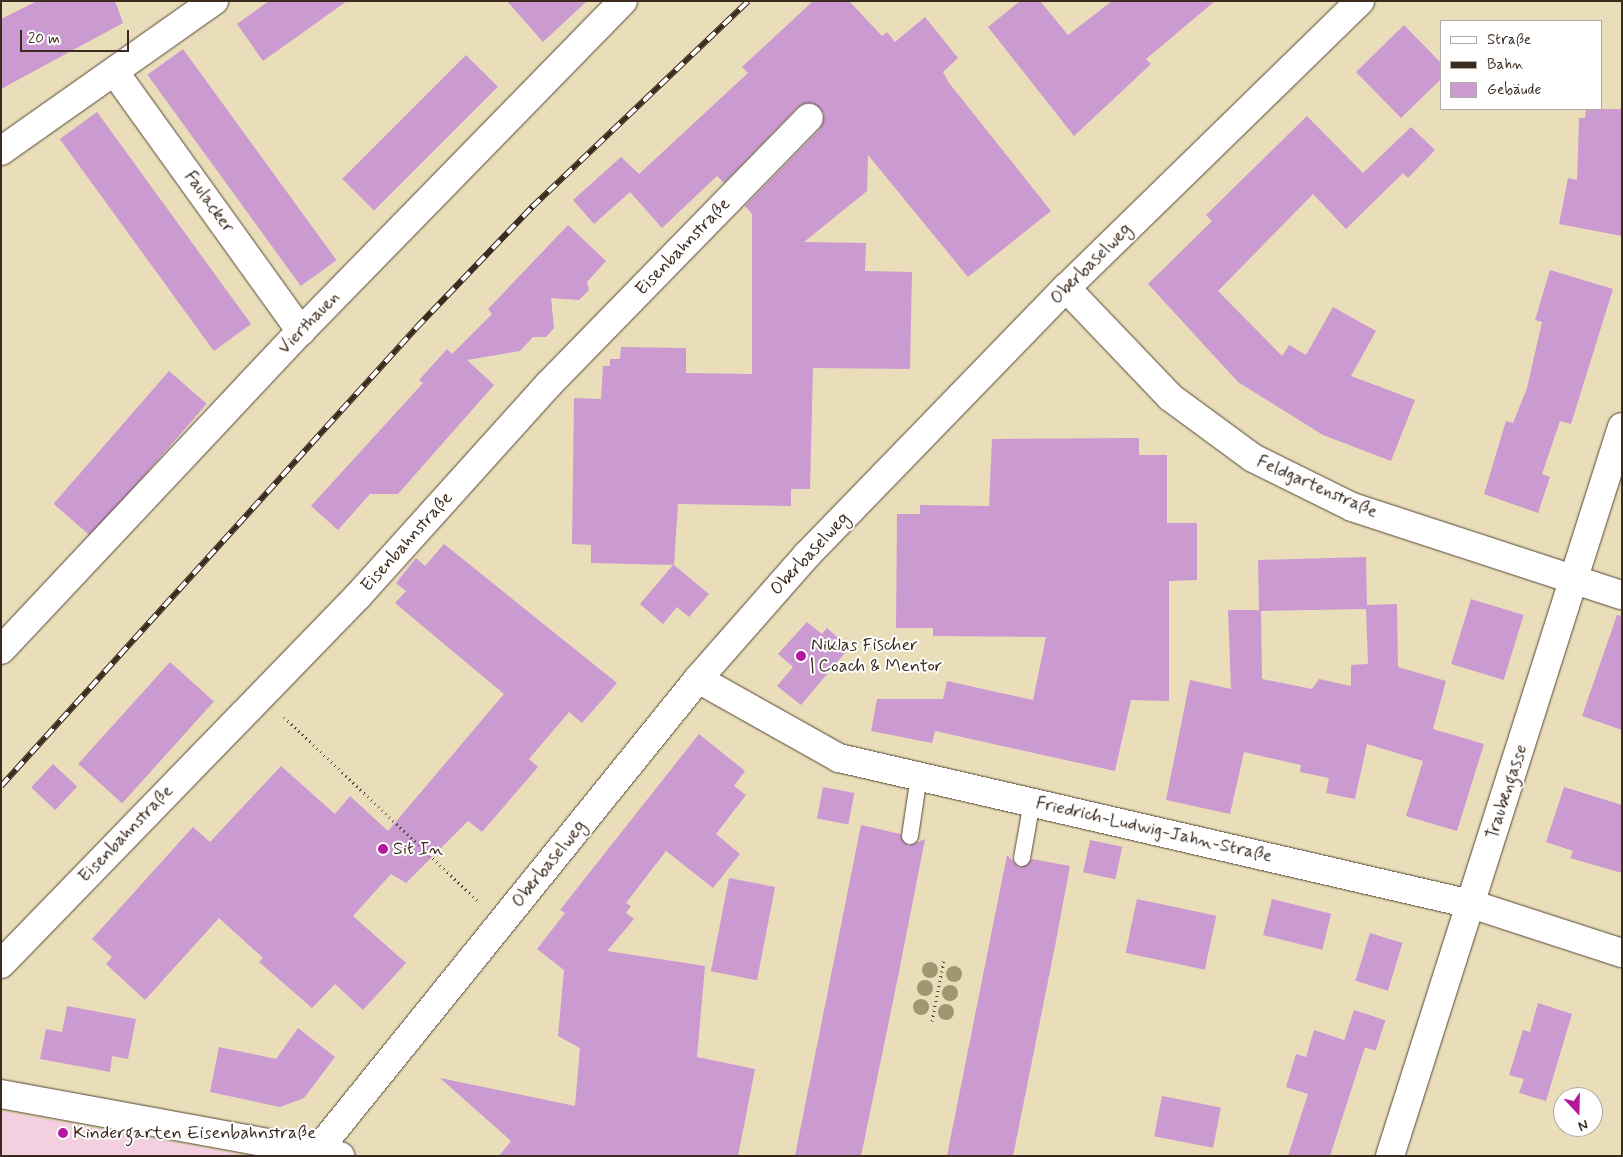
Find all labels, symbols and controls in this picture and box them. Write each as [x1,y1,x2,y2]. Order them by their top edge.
scale bar [22,20,131,52]
legend [1440,20,1603,110]
text: 20 m [28,29,60,49]
text: Straße [1487,30,1531,50]
text: Bahn [1487,55,1524,75]
text: Gebäude [1487,80,1541,100]
street label: Faulacker [179,167,239,237]
street label: Eisenbahnstraße [631,194,735,300]
street label: Oberbaselweg [1046,219,1136,309]
street label: Vierthauen [274,287,344,359]
street label: Feldgartenstraße [1253,451,1381,523]
street label: Eisenbahnstraße [356,487,458,597]
street label: Oberbaselweg [766,508,854,600]
place label: Niklas Fischer | Coach & Mentor [811,635,942,678]
marker: Niklas Fischer | Coach & Mentor [795,650,807,662]
street label: Traubengasse [1482,742,1532,842]
street label: Eisenbahnstraße [74,781,178,887]
street label: Friedrich-Ludwig-Jahn-Straße [1034,792,1274,868]
street label: Oberbaselweg [507,816,591,912]
place label: Sit In [393,838,437,860]
marker: Sit In [377,843,389,855]
north arrow [1553,1087,1603,1137]
text: N [1575,1115,1591,1135]
place label: Kindergarten Eisenbahnstraße [73,1122,314,1144]
marker: Kindergarten Eisenbahnstraße [57,1127,69,1139]

